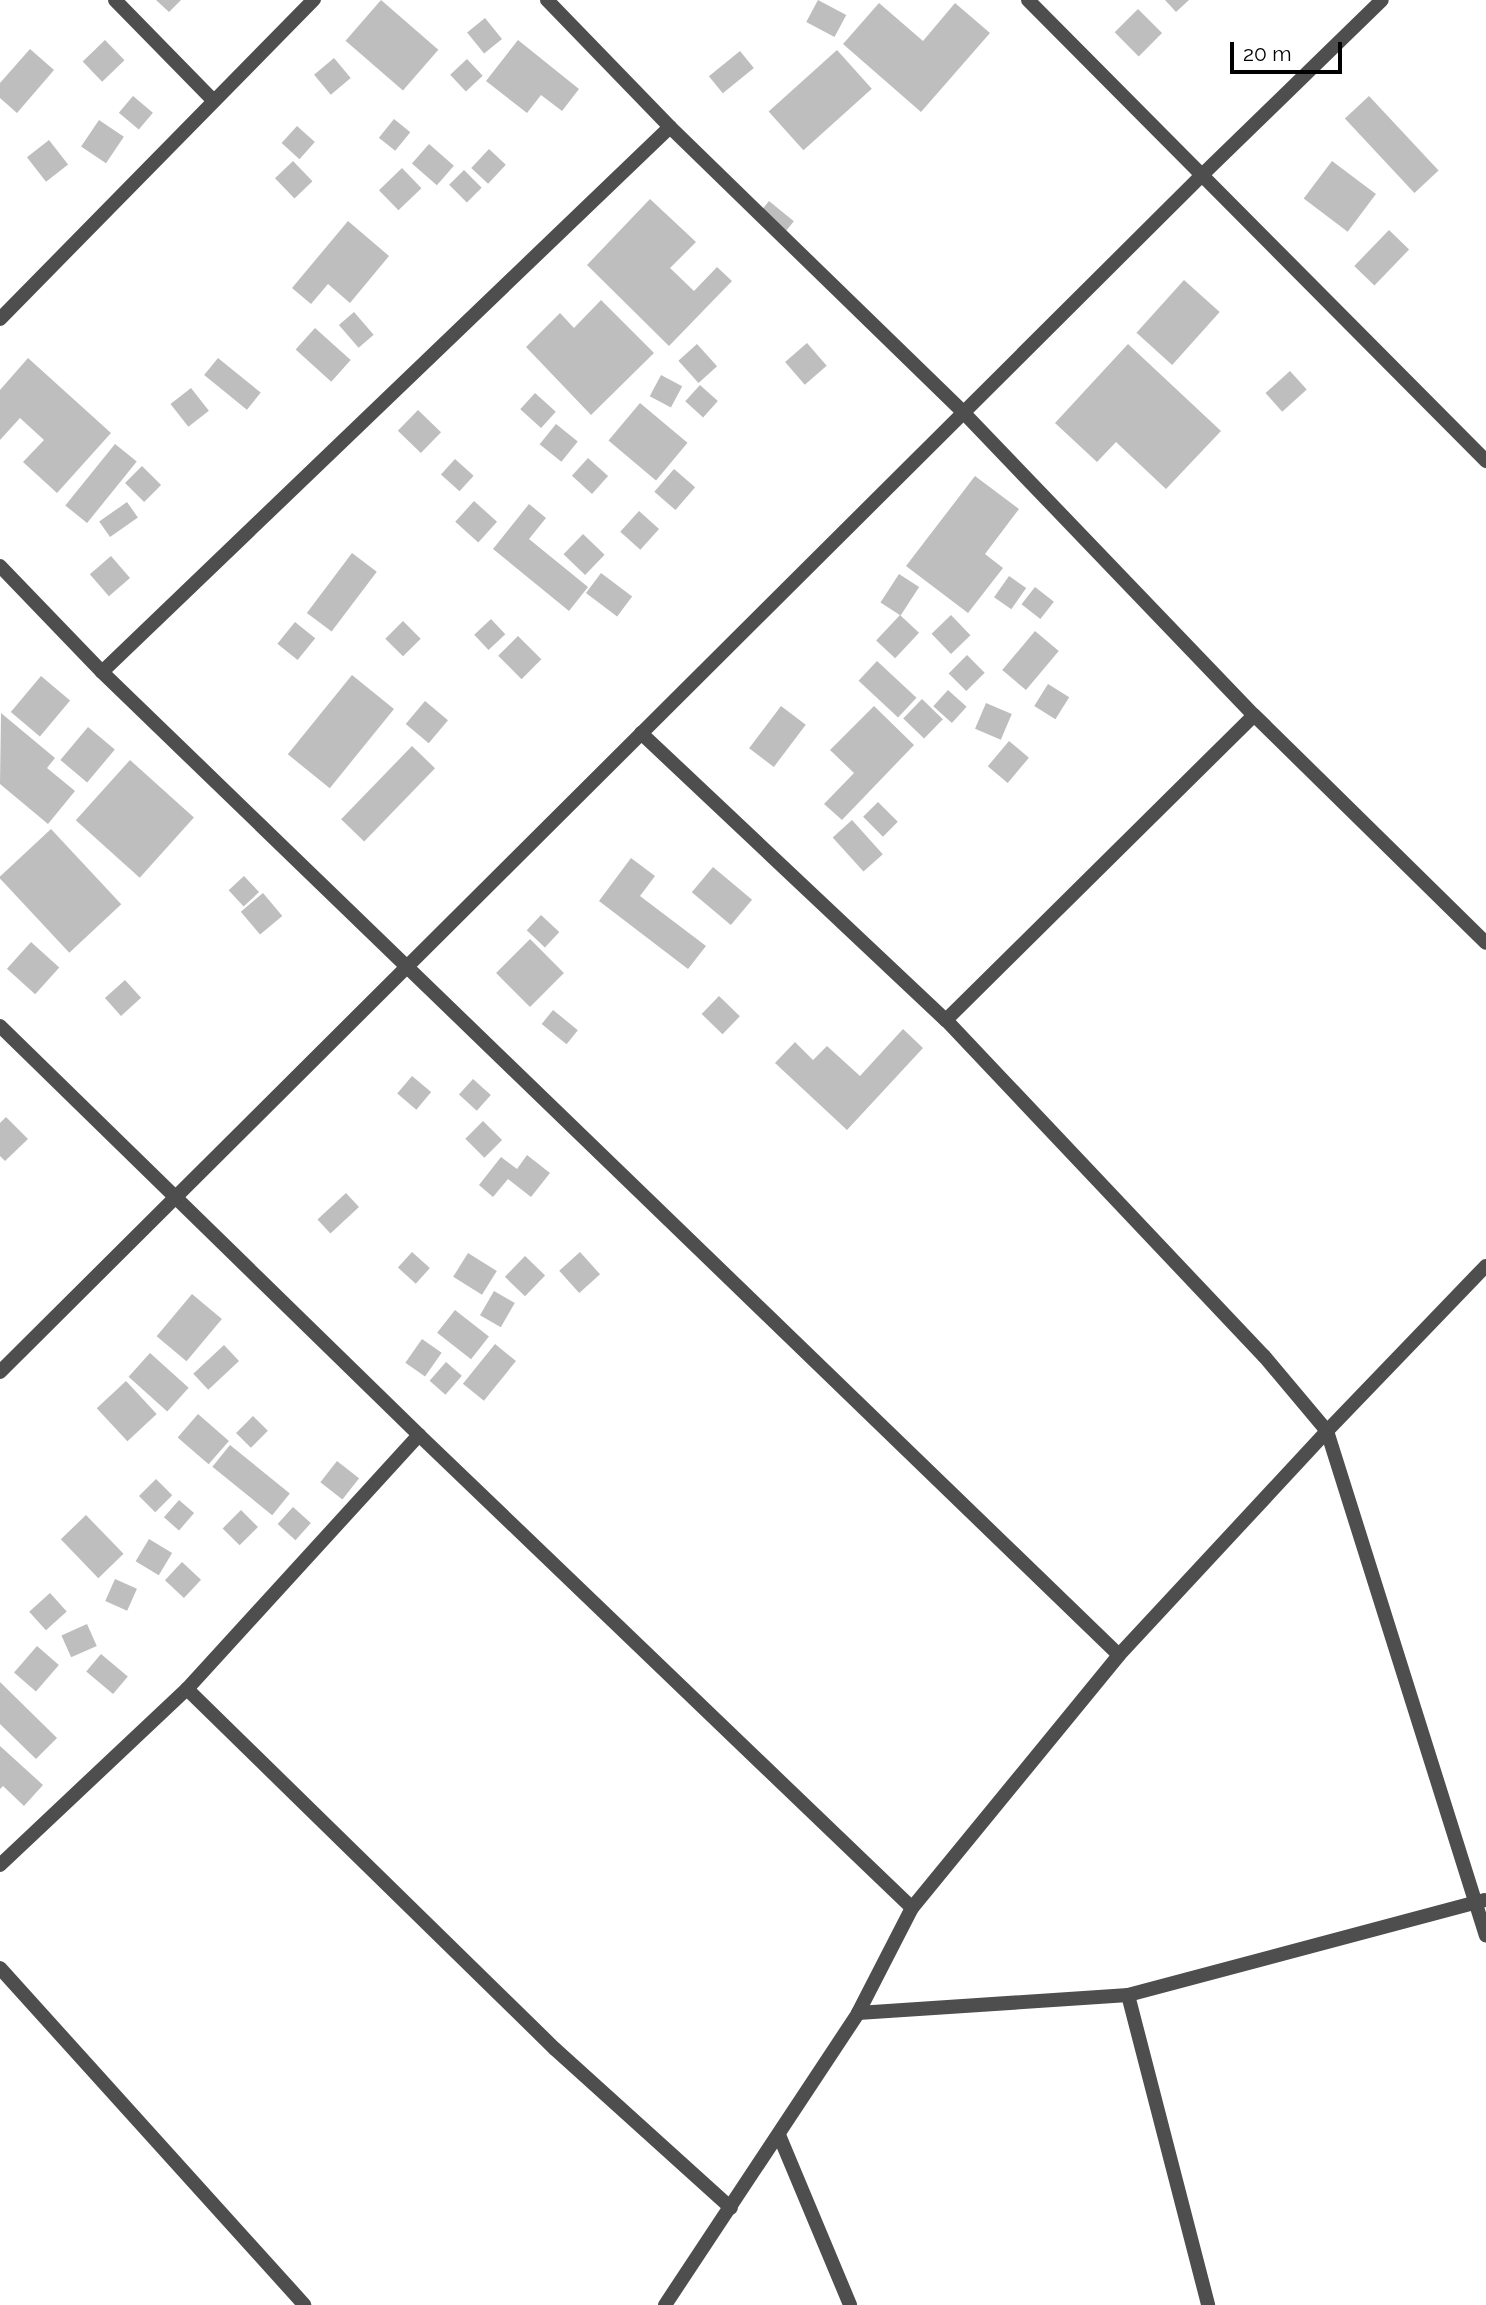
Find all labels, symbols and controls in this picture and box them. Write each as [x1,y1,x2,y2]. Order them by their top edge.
scale bar [1234,28,1346,72]
text: 20 m [1243,41,1291,66]

